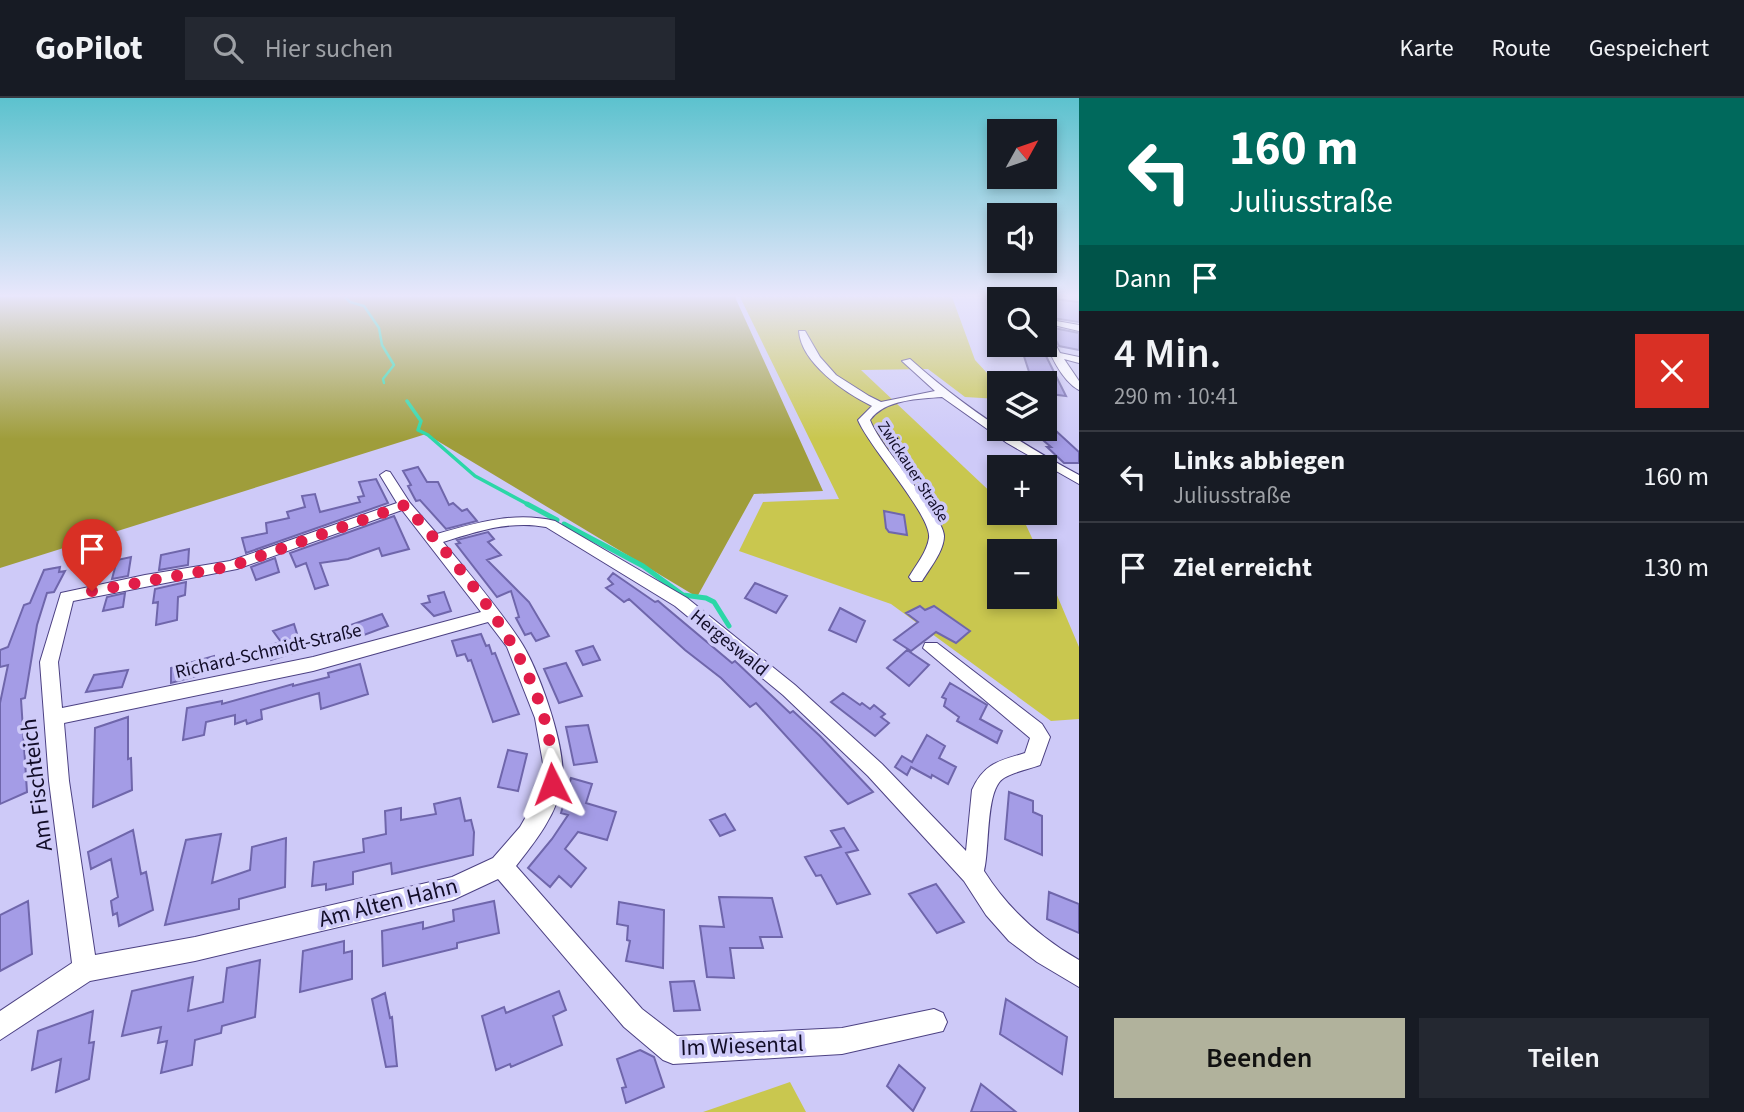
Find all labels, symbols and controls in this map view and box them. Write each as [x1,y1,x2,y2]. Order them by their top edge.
search box [185,17,675,80]
text: GoPilot [35,25,143,72]
icon: search [209,29,247,67]
text: Hier suchen [265,30,393,67]
text: Karte [1400,31,1454,66]
text: Route [1492,31,1551,66]
text: Gespeichert [1589,31,1709,66]
text: 160 m [1229,114,1358,184]
north arrow [987,119,1057,189]
map controls [987,119,1057,609]
icon: left [1114,126,1205,217]
text: Juliusstraße [1229,179,1393,225]
button: sound [987,203,1057,273]
icon: arrive [1186,259,1224,297]
text: Dann [1114,260,1172,297]
button: search [987,287,1057,357]
text: 4 Min. [1114,324,1221,384]
button: close [1635,334,1709,408]
button: layers [987,371,1057,441]
text: 290 m · 10:41 [1114,380,1238,413]
street label: Zwickauer Straße [872,417,954,526]
text: Links abbiegen [1173,442,1345,479]
button: + [987,455,1057,525]
icon: left [1114,458,1152,496]
text: 160 m [1643,458,1709,495]
text: Juliusstraße [1173,479,1291,512]
pin [62,519,122,591]
icon: arrive [73,530,111,568]
button: − [987,539,1057,609]
icon: arrive [1114,549,1152,587]
text: Ziel erreicht [1173,549,1312,586]
text: 130 m [1643,549,1709,586]
street label: Hergeswald [684,603,774,683]
street label: Richard-Schmidt-Straße [173,617,364,686]
street label: Am Fischteich [12,717,61,853]
position arrow [515,747,589,821]
street label: Am Alten Hahn [315,869,461,936]
button: Beenden [1114,1018,1405,1098]
button: Teilen [1419,1018,1709,1098]
street label: Im Wiesental [680,1027,804,1064]

